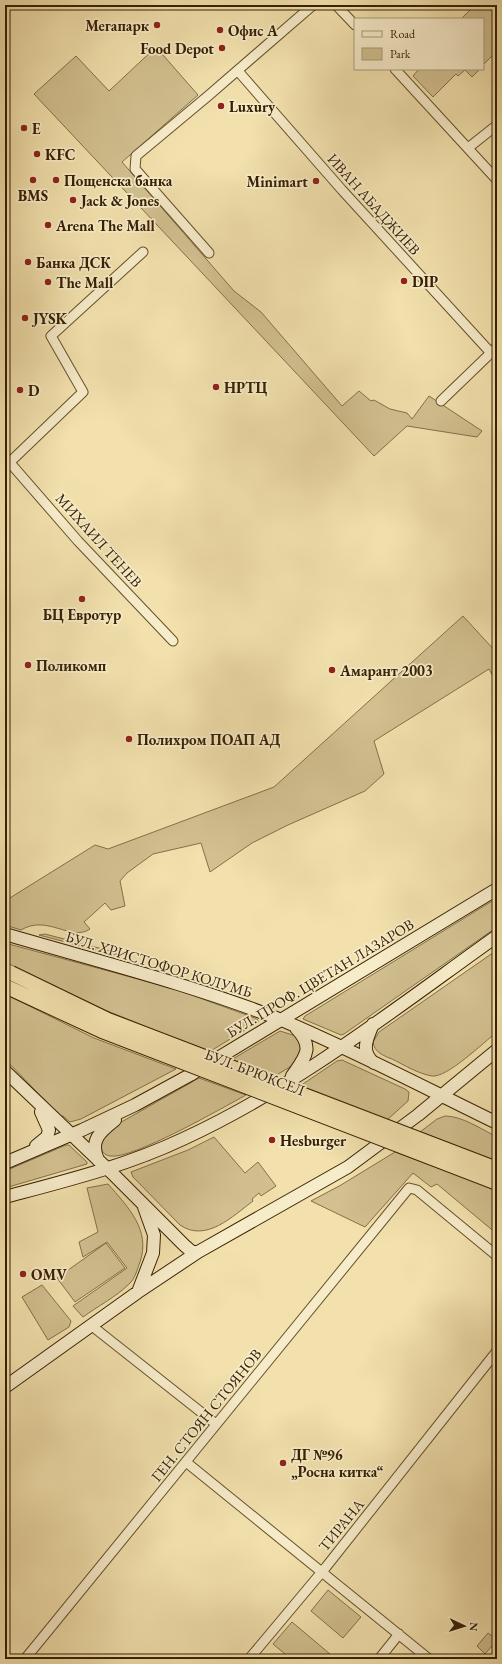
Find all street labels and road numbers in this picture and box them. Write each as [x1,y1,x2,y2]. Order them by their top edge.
street label: ИВАН АБАДЖИЕВ [323,149,425,259]
street label: МИХАИЛ ТЕНЕВ [52,489,146,591]
street label: БУЛ. ПРОФ. ЦВЕТАН ЛАЗАРОВ [223,914,417,1042]
street label: БУЛ. ХРИСТОФОР КОЛУМБ [63,927,255,1002]
street label: БУЛ. БРЮКСЕЛ [202,1044,308,1100]
street label: ГЕН. СТОЯН СТОЯНОВ [147,1345,266,1485]
street label: ТИРАНА [314,1494,368,1555]

